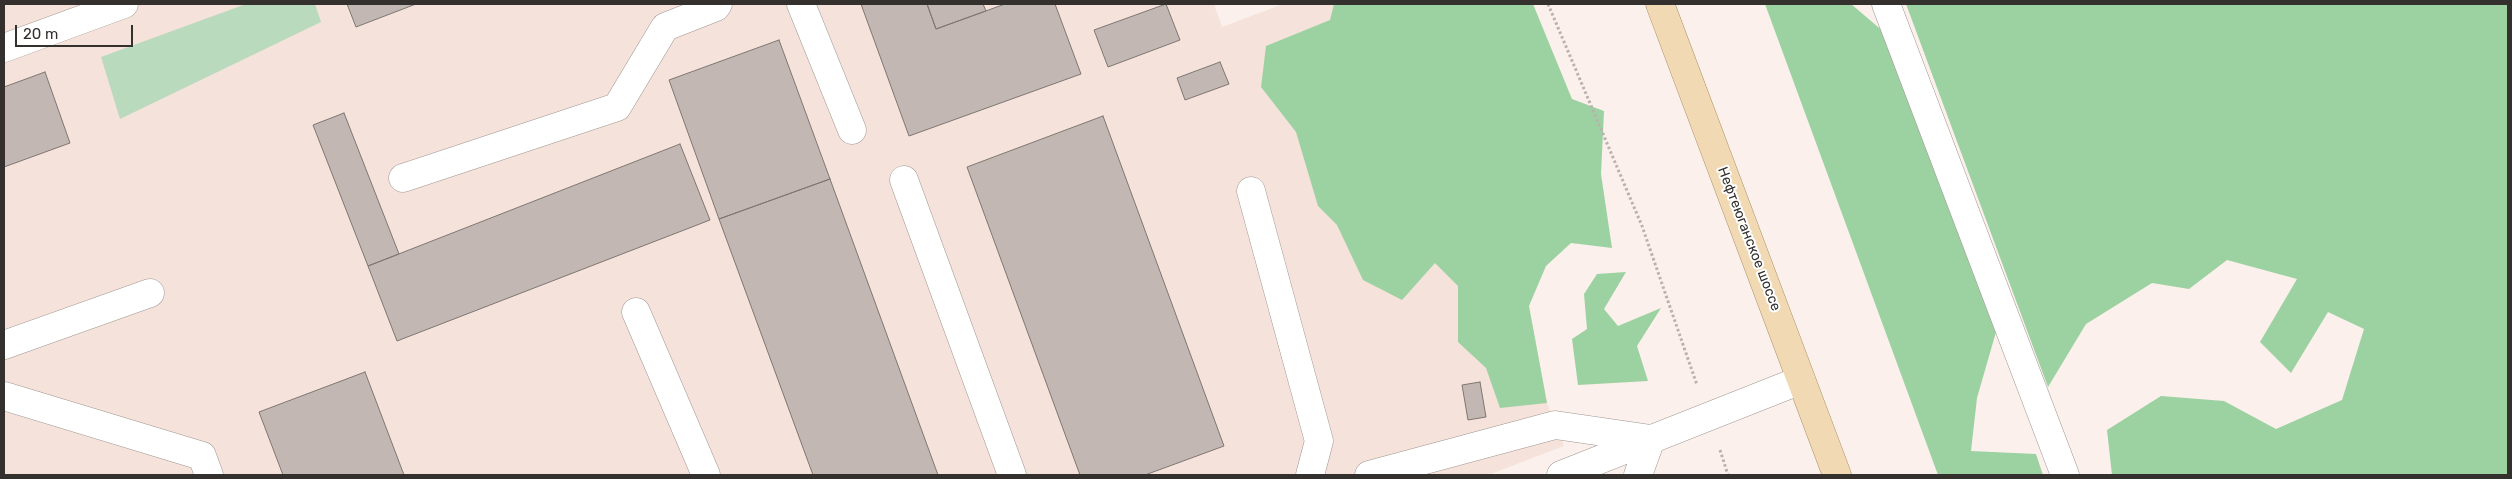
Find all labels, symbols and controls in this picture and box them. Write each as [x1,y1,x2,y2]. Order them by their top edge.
scale bar [18,15,135,47]
text: 20 m [23,25,58,43]
street label: Нефтеюганское шоссе [1714,165,1784,313]

